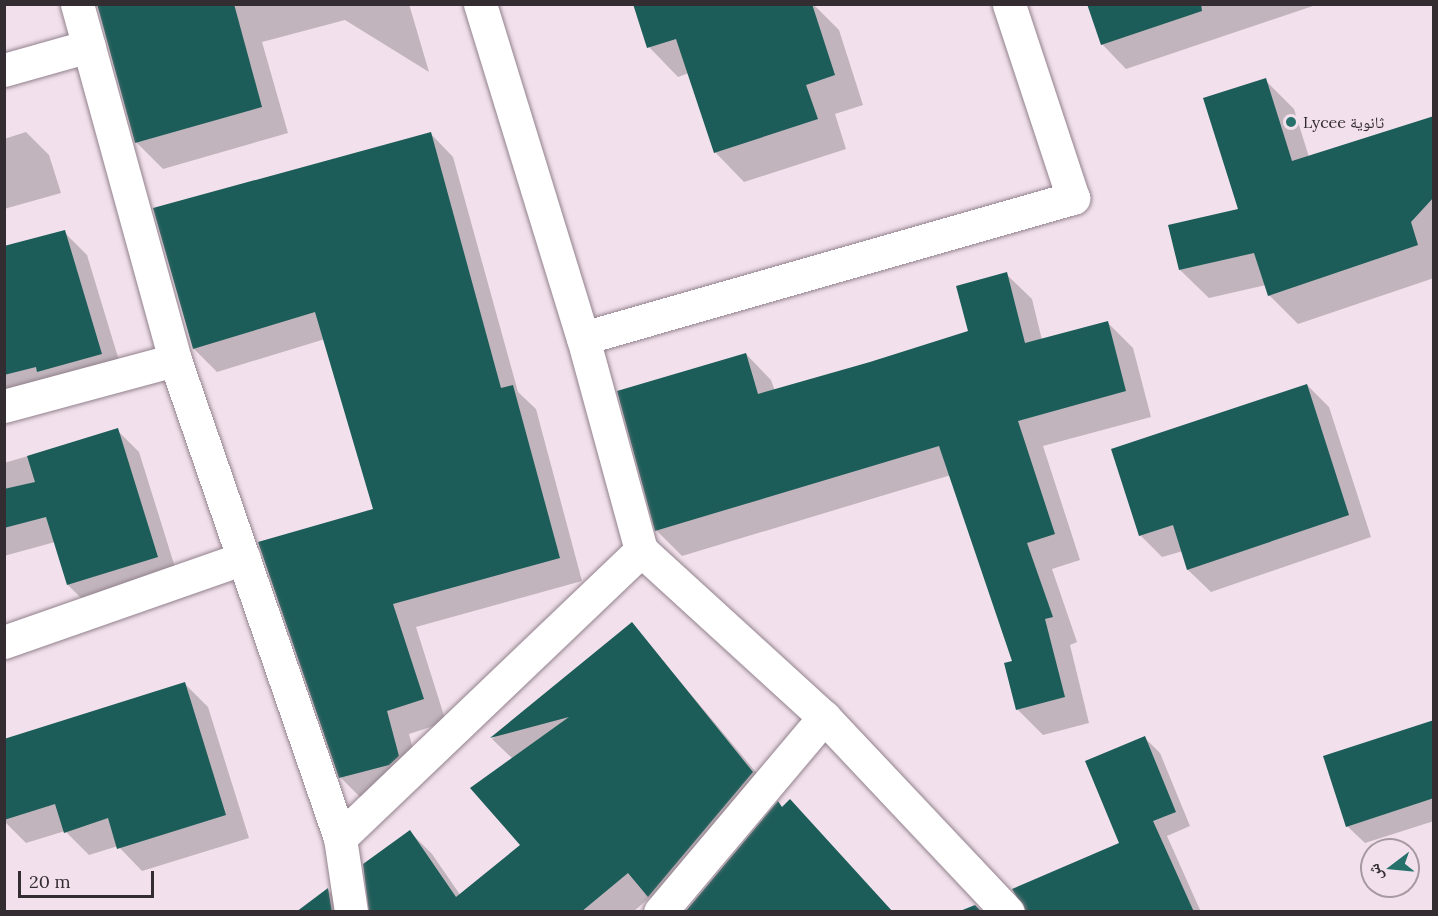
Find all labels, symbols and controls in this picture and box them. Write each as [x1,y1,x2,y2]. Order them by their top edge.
place label: Lycee ثانوية [1303,112,1384,132]
marker: Lycee ثانوية [1284,115,1298,129]
north arrow [1360,838,1420,898]
scale bar [21,859,158,897]
text: ش [1363,861,1387,883]
text: 20 m [29,870,71,893]

